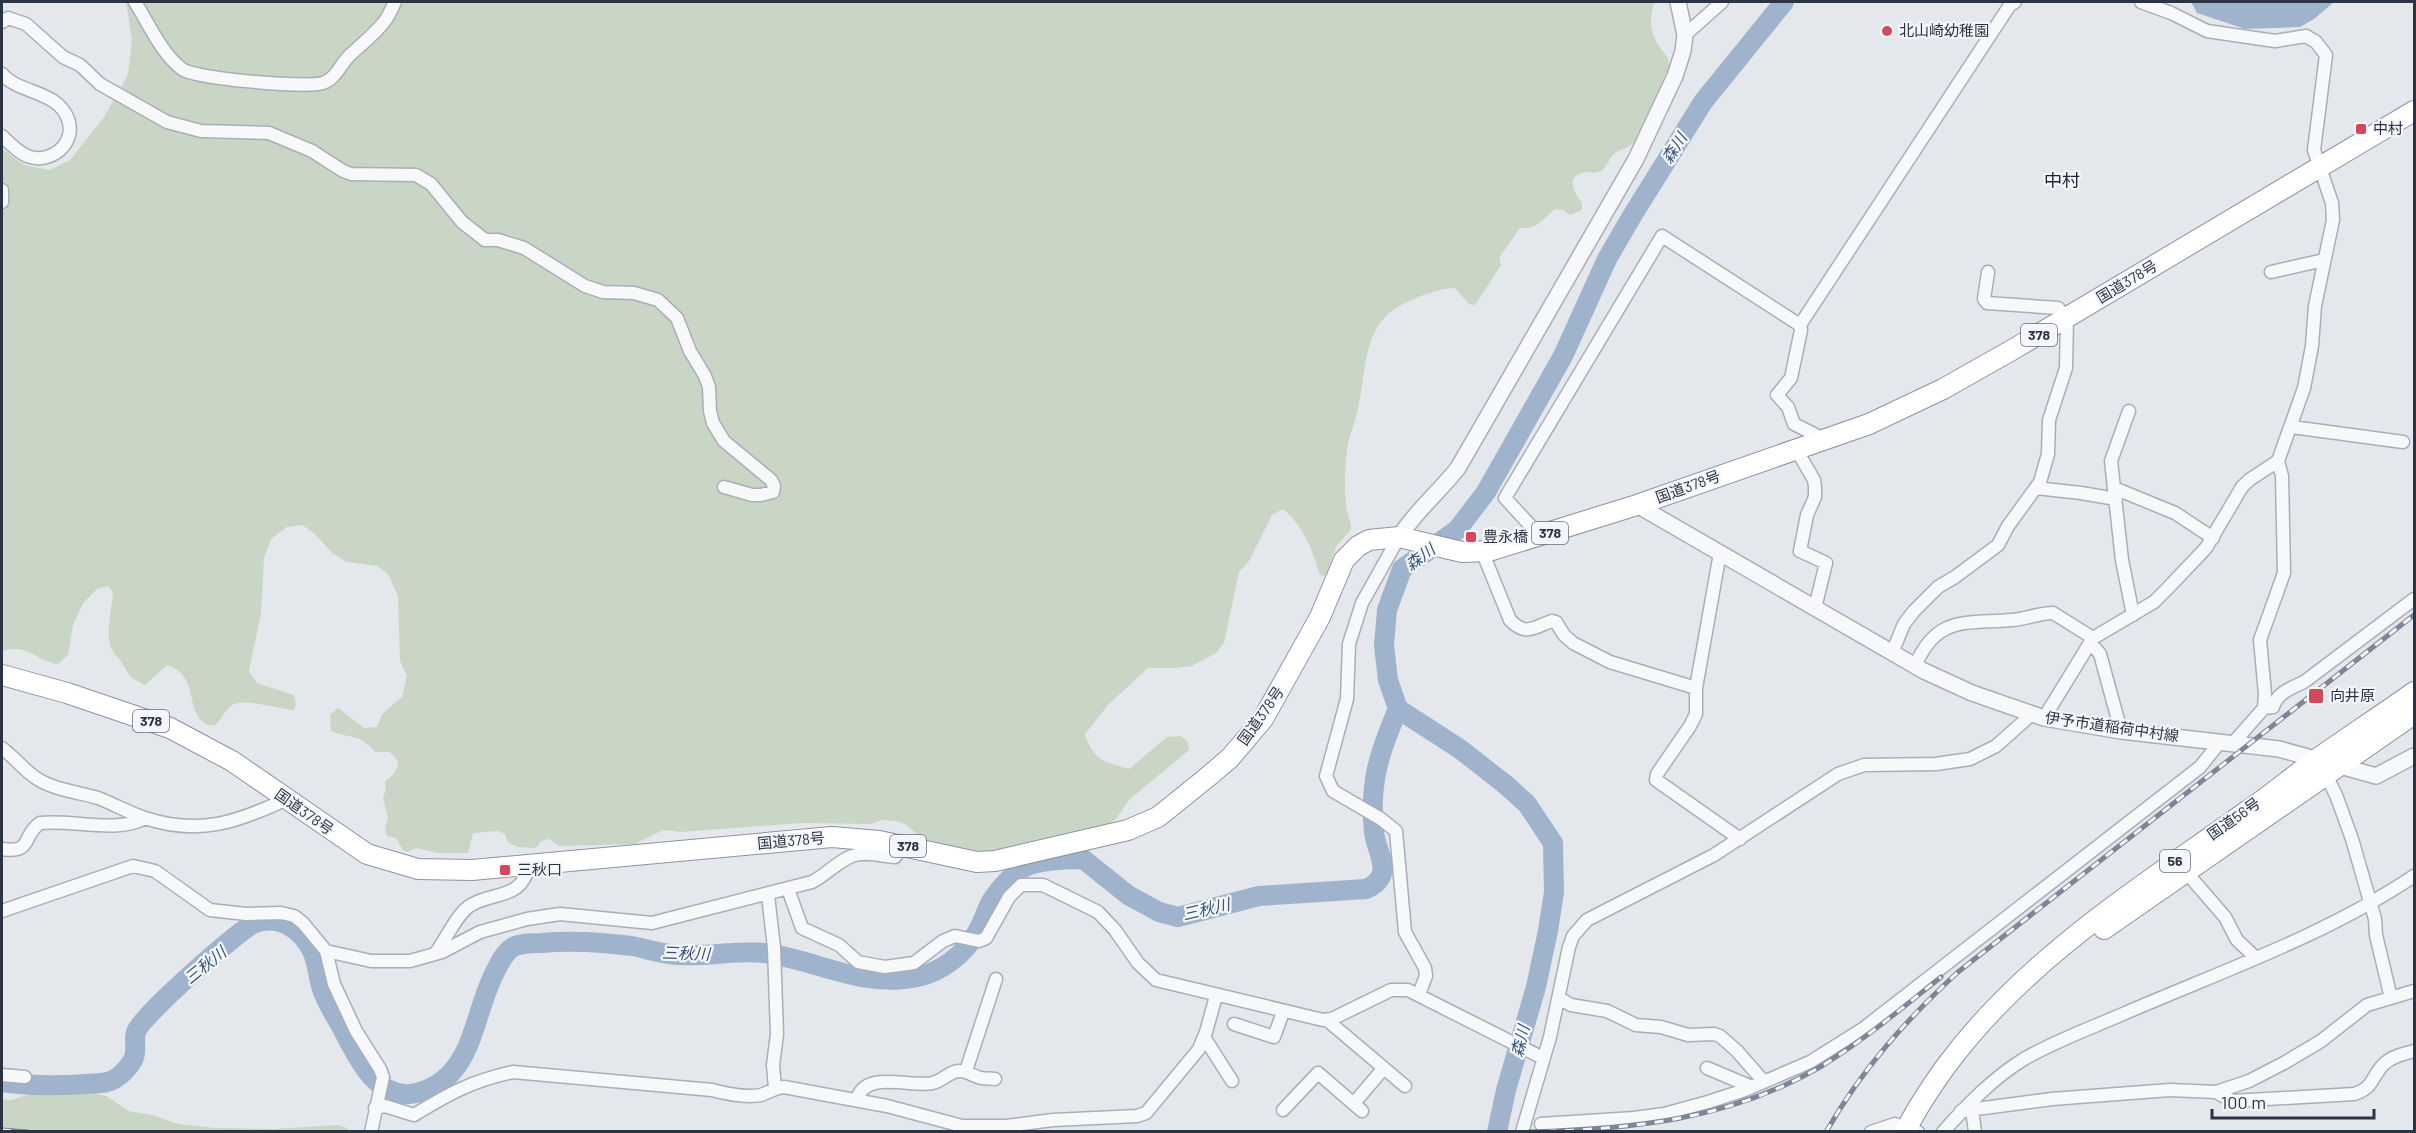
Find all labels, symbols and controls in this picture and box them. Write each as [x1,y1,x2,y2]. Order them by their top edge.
place label: 北山崎幼稚園 [1899,21,1989,39]
marker: 北山崎幼稚園 [1880,24,1894,38]
place label: 中村 [2373,119,2403,137]
marker: 中村 [2354,122,2368,136]
water label: 森川 [1657,127,1691,166]
district label: 中村 [2044,169,2080,191]
street label: 国道378号 [2093,256,2160,306]
road number: 378 [2021,324,2057,346]
street label: 国道378号 [1653,466,1723,506]
road number: 378 [1532,522,1568,544]
place label: 豊永橋 [1483,527,1528,545]
marker: 豊永橋 [1464,530,1478,544]
water label: 森川 [1401,538,1440,574]
street label: 国道378号 [1233,683,1287,748]
place label: 向井原 [2330,686,2375,704]
marker: 向井原 [2307,687,2325,705]
street label: 伊予市道稲荷中村線 [2044,708,2180,744]
road number: 378 [133,710,169,732]
street label: 国道378号 [272,784,337,838]
street label: 国道56号 [2204,793,2263,843]
street label: 国道378号 [756,828,825,852]
road number: 378 [890,835,926,857]
road number: 56 [2160,850,2190,872]
place label: 三秋口 [517,860,562,878]
marker: 三秋口 [498,863,512,877]
water label: 三秋川 [1180,893,1233,923]
water label: 三秋川 [180,941,231,987]
water label: 三秋川 [662,942,712,963]
water label: 森川 [1506,1021,1533,1059]
scale bar [2212,1082,2374,1120]
text: 100 m [2221,1091,2266,1113]

